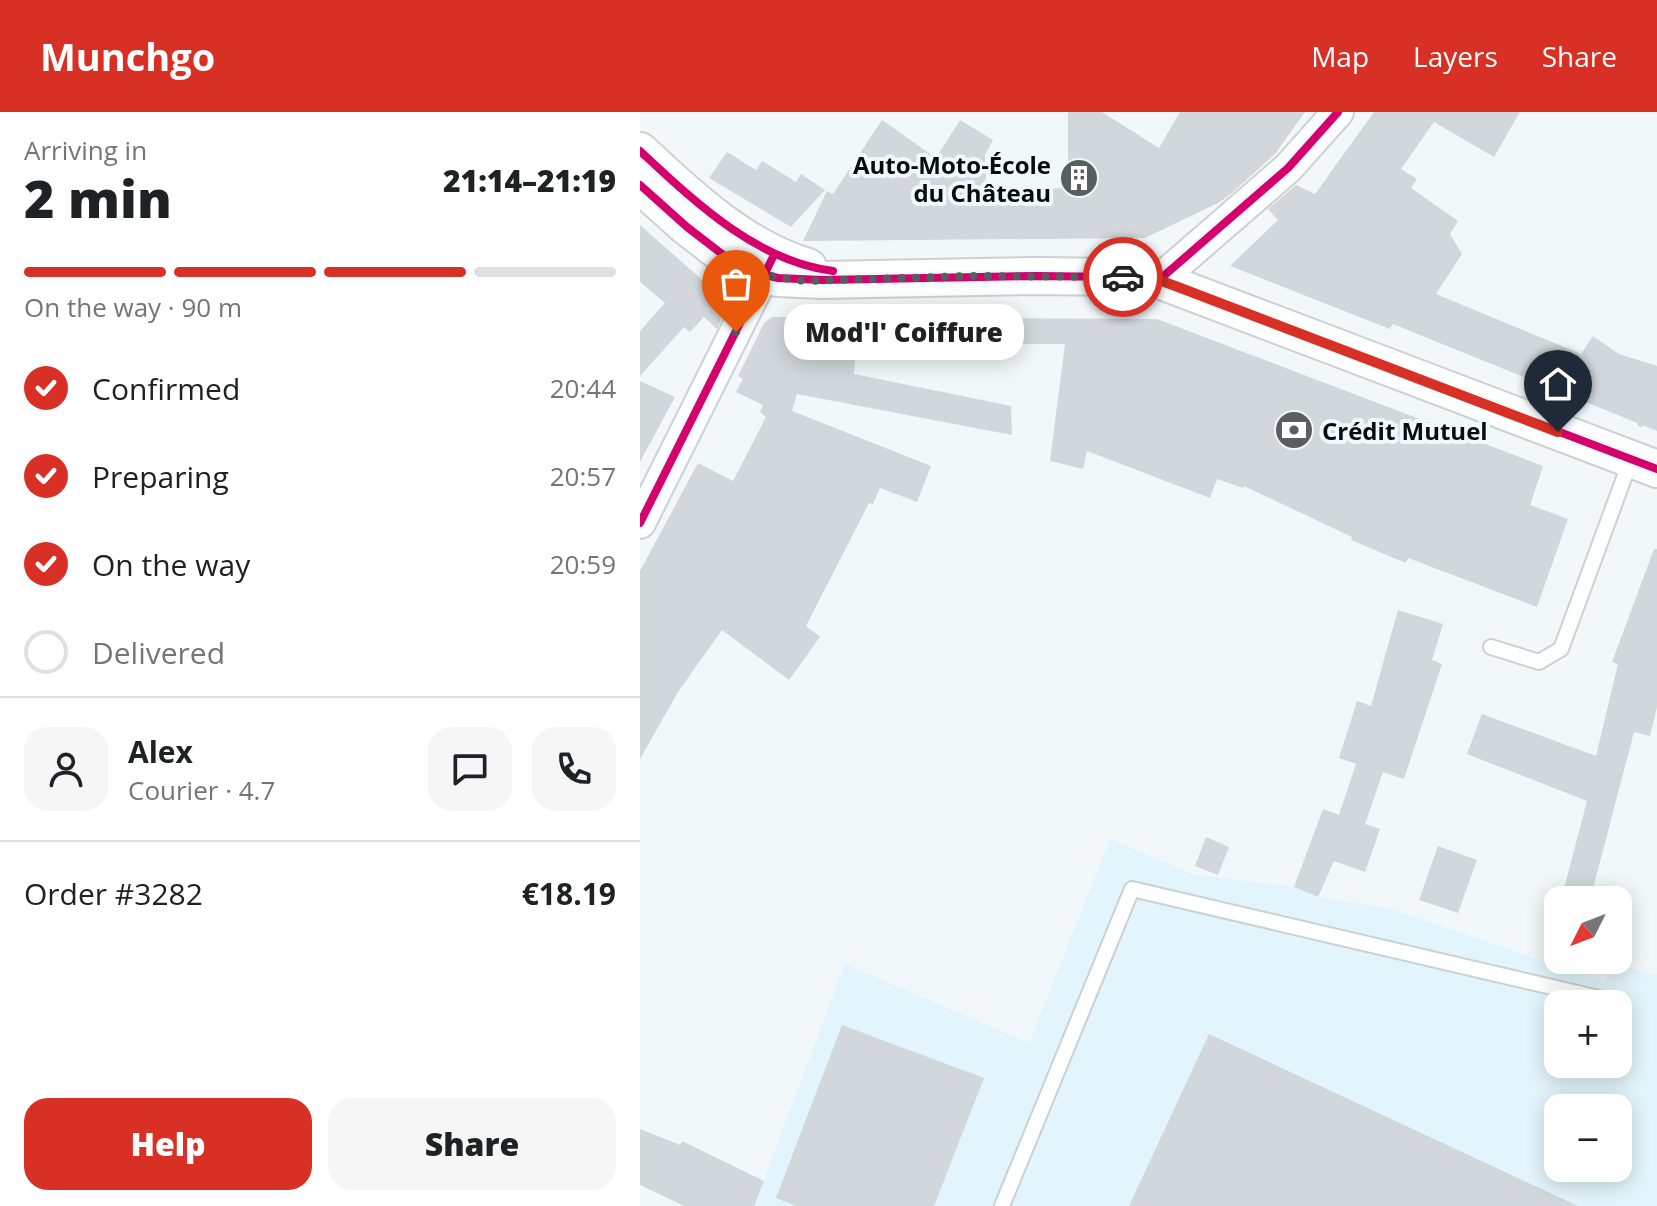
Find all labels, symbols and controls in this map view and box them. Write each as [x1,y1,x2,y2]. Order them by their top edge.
text: Munchgo [40,30,215,82]
text: Map [1311,37,1369,75]
text: Layers [1413,37,1498,75]
text: Share [1542,37,1617,75]
text: Arriving in [24,132,147,168]
place label: Auto-Moto-École du Château [853,148,1051,209]
building icon: Auto-Moto-École du Château [1058,157,1100,199]
text: 21:14–21:19 [443,160,616,201]
text: 2 min [24,162,172,233]
courier [1083,237,1163,317]
pin [702,250,770,332]
icon: car [1101,255,1145,299]
icon: bag [714,262,758,306]
text: On the way · 90 m [24,289,242,325]
callout: Mod'l' Coiffure [784,304,1024,360]
text: Mod'l' Coiffure [805,314,1003,350]
pin [1524,350,1592,432]
icon: home [1536,362,1580,406]
icon: check [24,366,68,410]
text: Confirmed [92,368,240,409]
text: 20:44 [550,370,616,406]
bank icon: Crédit Mutuel [1273,409,1315,451]
place label: Crédit Mutuel [1322,414,1488,447]
icon: check [24,454,68,498]
text: Preparing [92,456,229,497]
text: 20:57 [550,458,616,494]
icon: check [24,542,68,586]
text: On the way [92,544,250,585]
text: 20:59 [550,546,616,582]
text: Delivered [92,632,225,673]
button: person [24,727,108,811]
button: chat [428,727,512,811]
button: phone [532,727,616,811]
text: Alex [128,731,193,772]
text: Courier · 4.7 [128,772,275,808]
text: Order #3282 [24,873,203,914]
text: €18.19 [522,873,616,914]
north arrow [1544,886,1632,974]
map controls [1544,886,1632,1182]
button: + [1544,990,1632,1078]
button: − [1544,1094,1632,1182]
button: Help [24,1098,312,1190]
button: Share [328,1098,616,1190]

